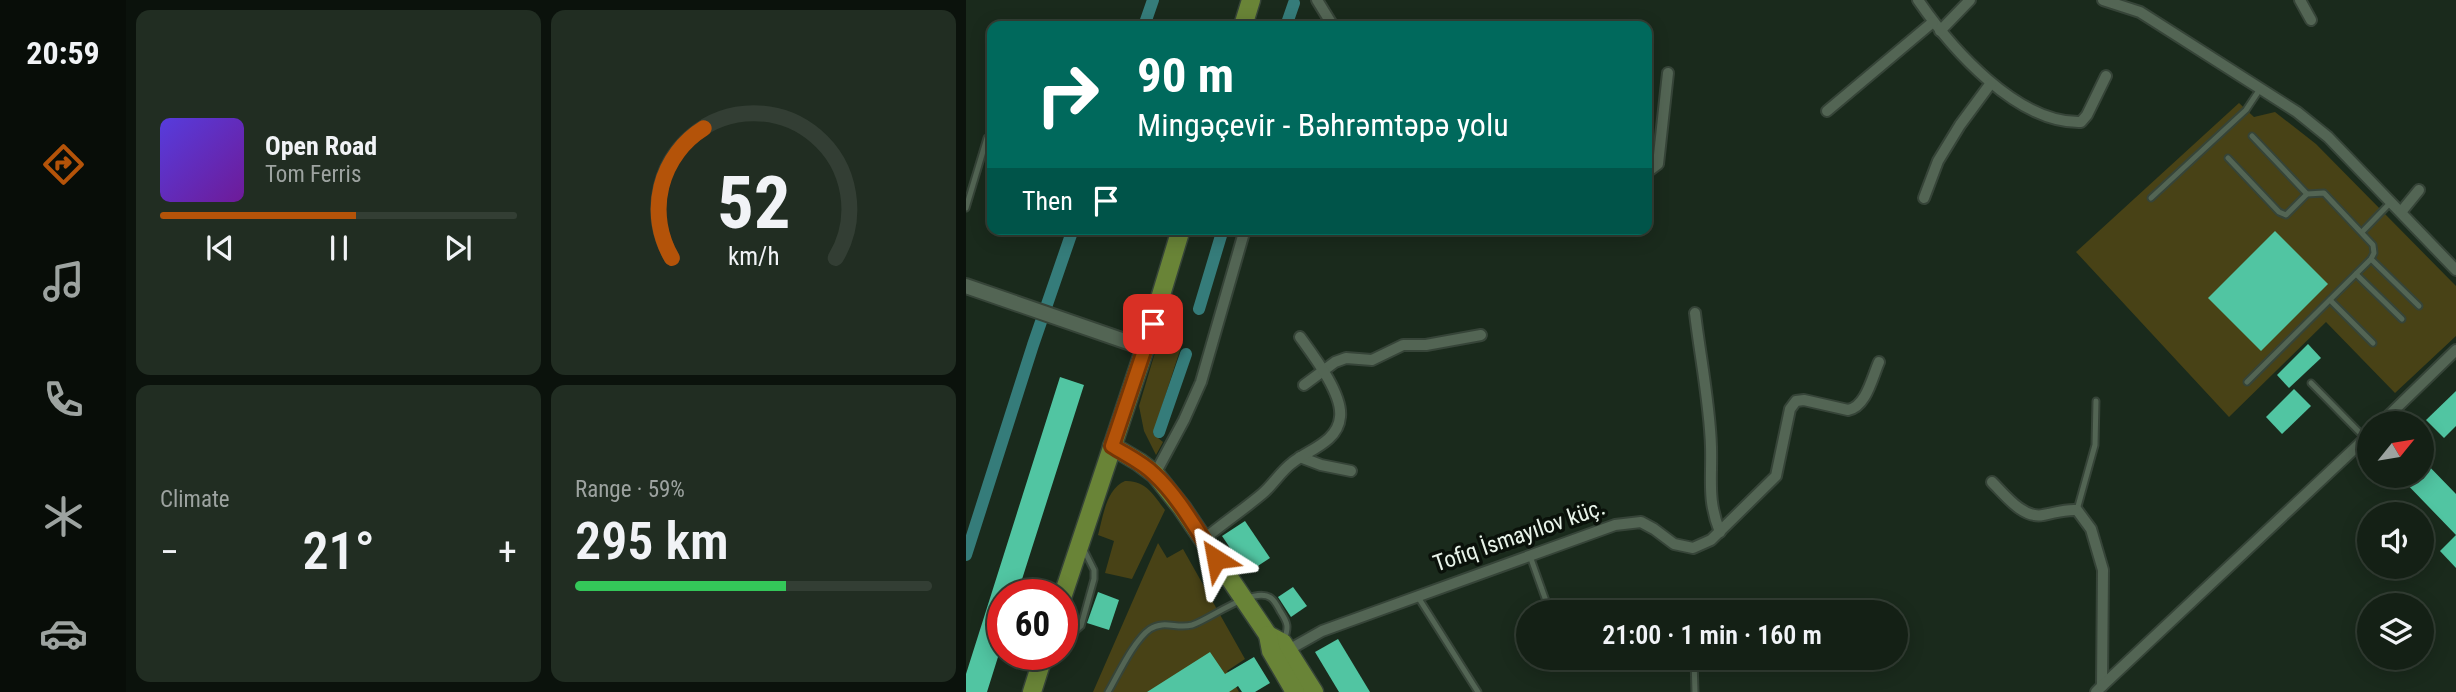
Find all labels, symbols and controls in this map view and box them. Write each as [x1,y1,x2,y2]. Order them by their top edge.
text: 20:59 [26,34,100,72]
text: 90 m [1137,47,1234,104]
icon: right [1022,49,1113,140]
text: Mingəçevir - Bəhrəmtəpə yolu [1137,106,1509,144]
text: Open Road [265,131,377,161]
icon: directions [39,140,88,189]
text: Tom Ferris [265,161,361,188]
text: 52 [717,161,790,247]
icon: arrive [1087,182,1125,220]
text: Then [1022,186,1073,216]
icon: previous [201,229,239,267]
icon: pause [320,229,358,267]
icon: next [439,229,477,267]
text: km/h [728,242,779,271]
icon: music [39,257,88,306]
pin [1123,294,1183,354]
icon: arrive [1134,305,1172,343]
icon: phone [39,375,88,424]
north arrow [2357,411,2434,488]
map controls [2357,411,2434,670]
text: Range · 59% [575,476,685,503]
text: Climate [160,486,230,513]
icon: climate [39,492,88,541]
street label: Tofiq İsmayılov küç. [1430,493,1609,578]
button: sound [2357,502,2434,579]
text: 295 km [575,511,729,572]
text: 21° [302,521,375,582]
position arrow [1179,522,1253,596]
text: − [160,530,179,574]
text: + [498,530,517,574]
speed limit sign: 60 [987,579,1078,670]
button: layers [2357,593,2434,670]
icon: car [39,609,88,658]
text: 21:00 · 1 min · 160 m [1602,620,1822,650]

